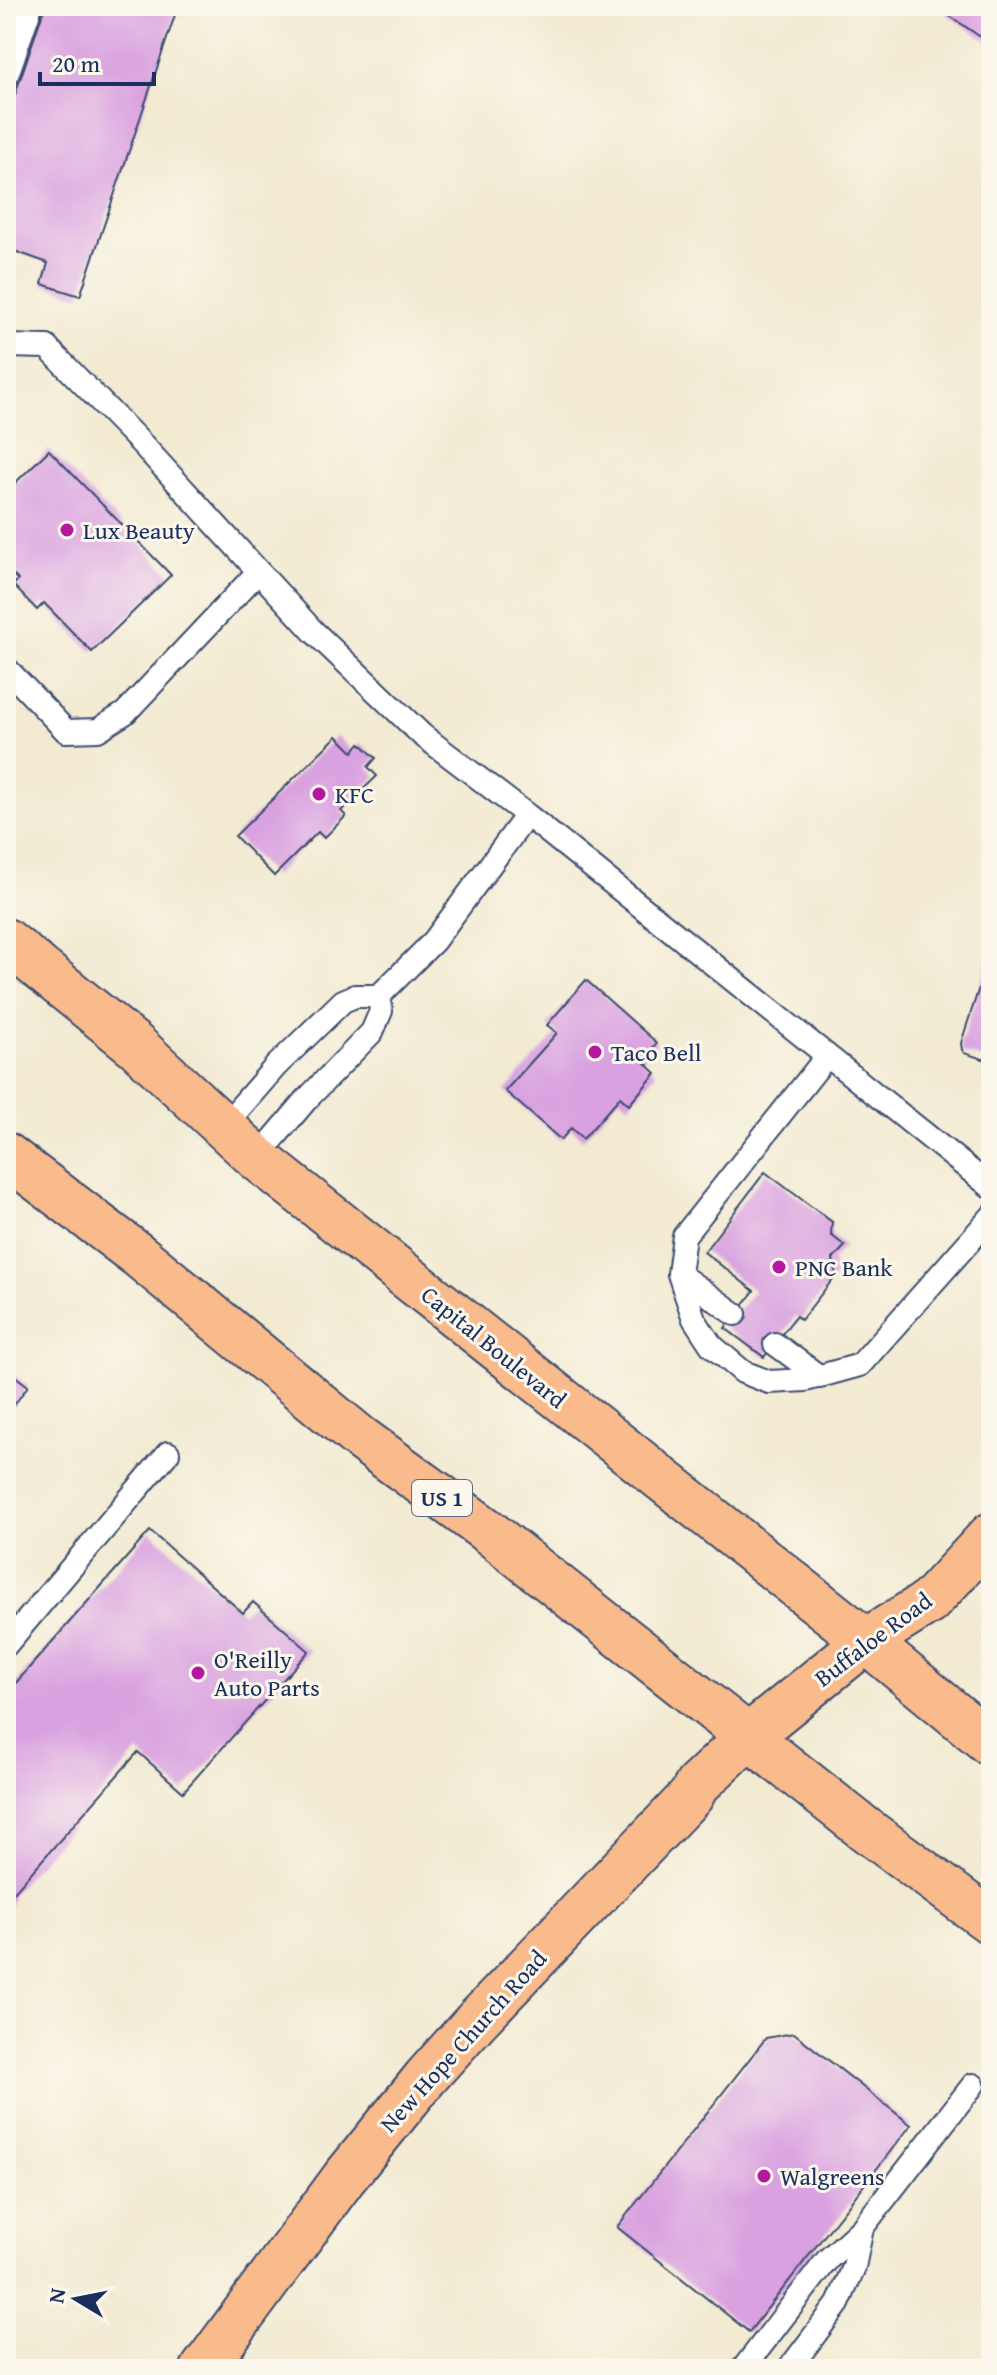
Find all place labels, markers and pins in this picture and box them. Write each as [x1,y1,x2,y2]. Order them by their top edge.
place label: Lux Beauty [83,513,195,548]
marker: Lux Beauty [58,521,76,539]
place label: KFC [335,777,374,812]
marker: KFC [310,785,328,803]
place label: Taco Bell [611,1035,702,1070]
marker: Taco Bell [586,1043,604,1061]
place label: PNC Bank [795,1250,893,1285]
marker: PNC Bank [770,1258,788,1276]
place label: O'Reilly Auto Parts [214,1642,320,1705]
marker: O'Reilly Auto Parts [189,1664,207,1682]
place label: Walgreens [780,2159,885,2194]
marker: Walgreens [755,2167,773,2185]

